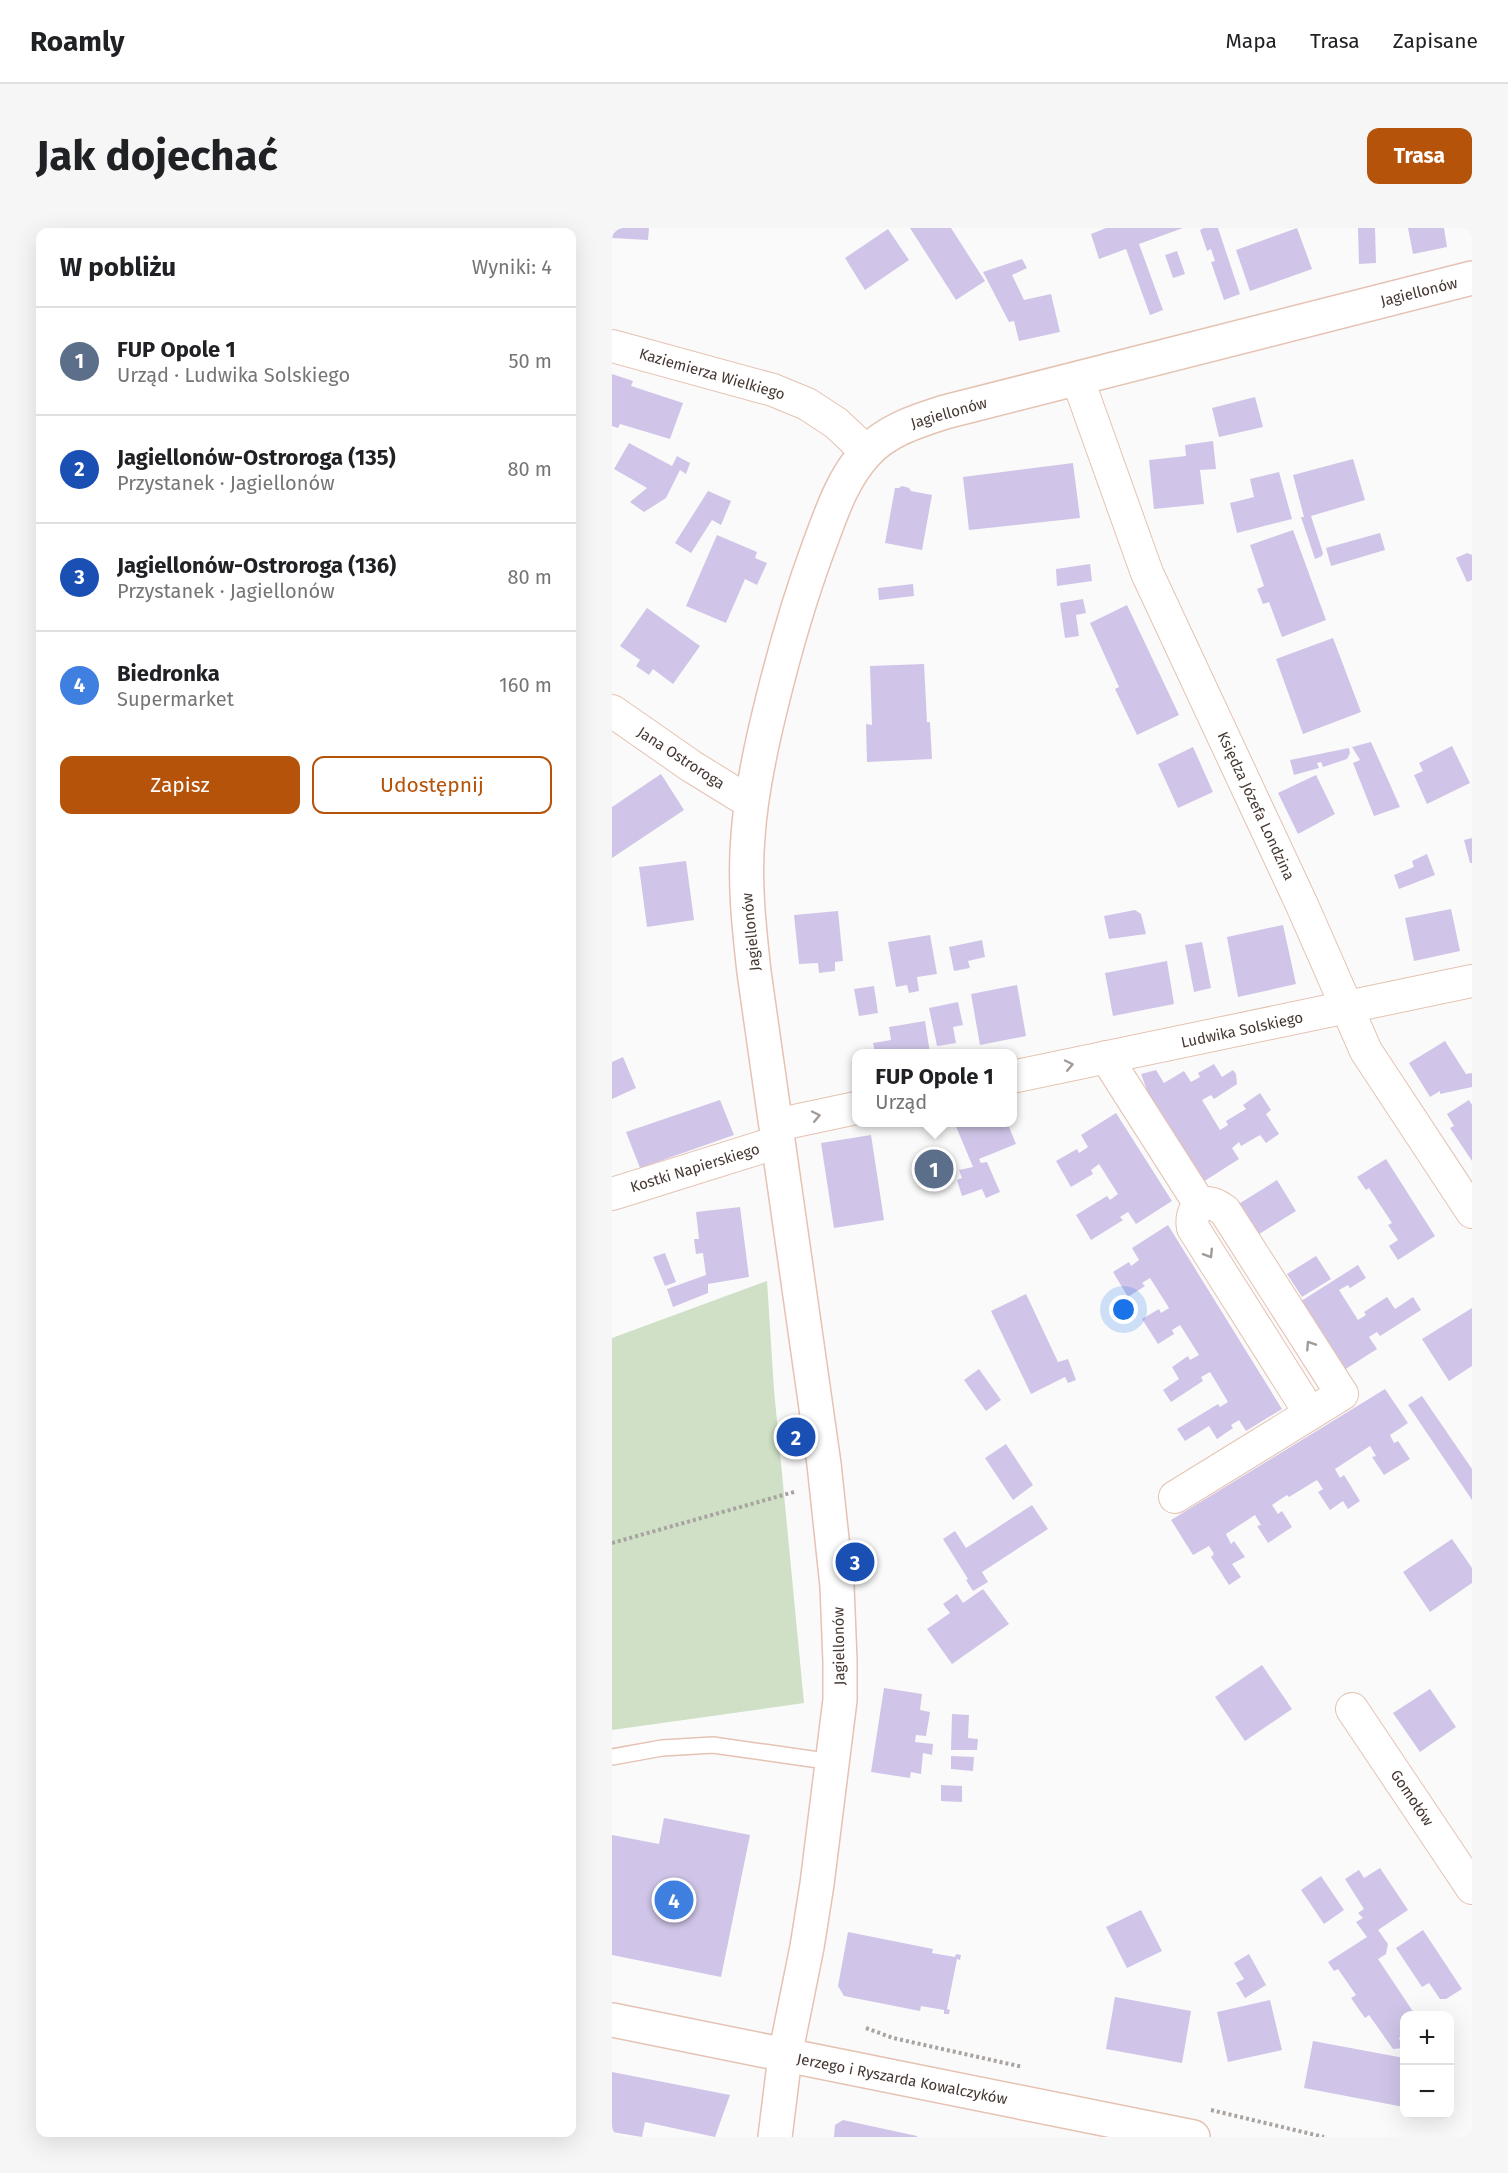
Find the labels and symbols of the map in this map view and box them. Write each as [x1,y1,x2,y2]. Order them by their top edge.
street label: Jagiellonów [1379,274,1460,310]
street label: Kaziemierza Wielkiego [637,345,787,403]
street label: Jagiellonów [909,393,989,432]
street label: Jana Ostroroga [634,723,728,793]
street label: Księdza Józefa Londzina [1214,729,1298,883]
street label: Jagiellonów [738,892,764,972]
street label: Ludwika Solskiego [1179,1008,1305,1052]
one-way arrow [1064,1059,1074,1072]
one-way arrow [810,1111,820,1124]
street label: Kostki Napierskiego [628,1140,762,1196]
pin: 1 [914,1146,954,1192]
one-way arrow [1202,1248,1214,1258]
your location [1109,1295,1138,1324]
one-way arrow [1306,1341,1318,1351]
pin: 2 [776,1414,816,1460]
pin: 3 [836,1540,874,1584]
street label: Jagiellonów [829,1606,849,1685]
street label: Gomołów [1387,1766,1437,1830]
pin: 4 [654,1878,694,1922]
street label: Jerzego i Ryszarda Kowalczyków [795,2050,1009,2108]

